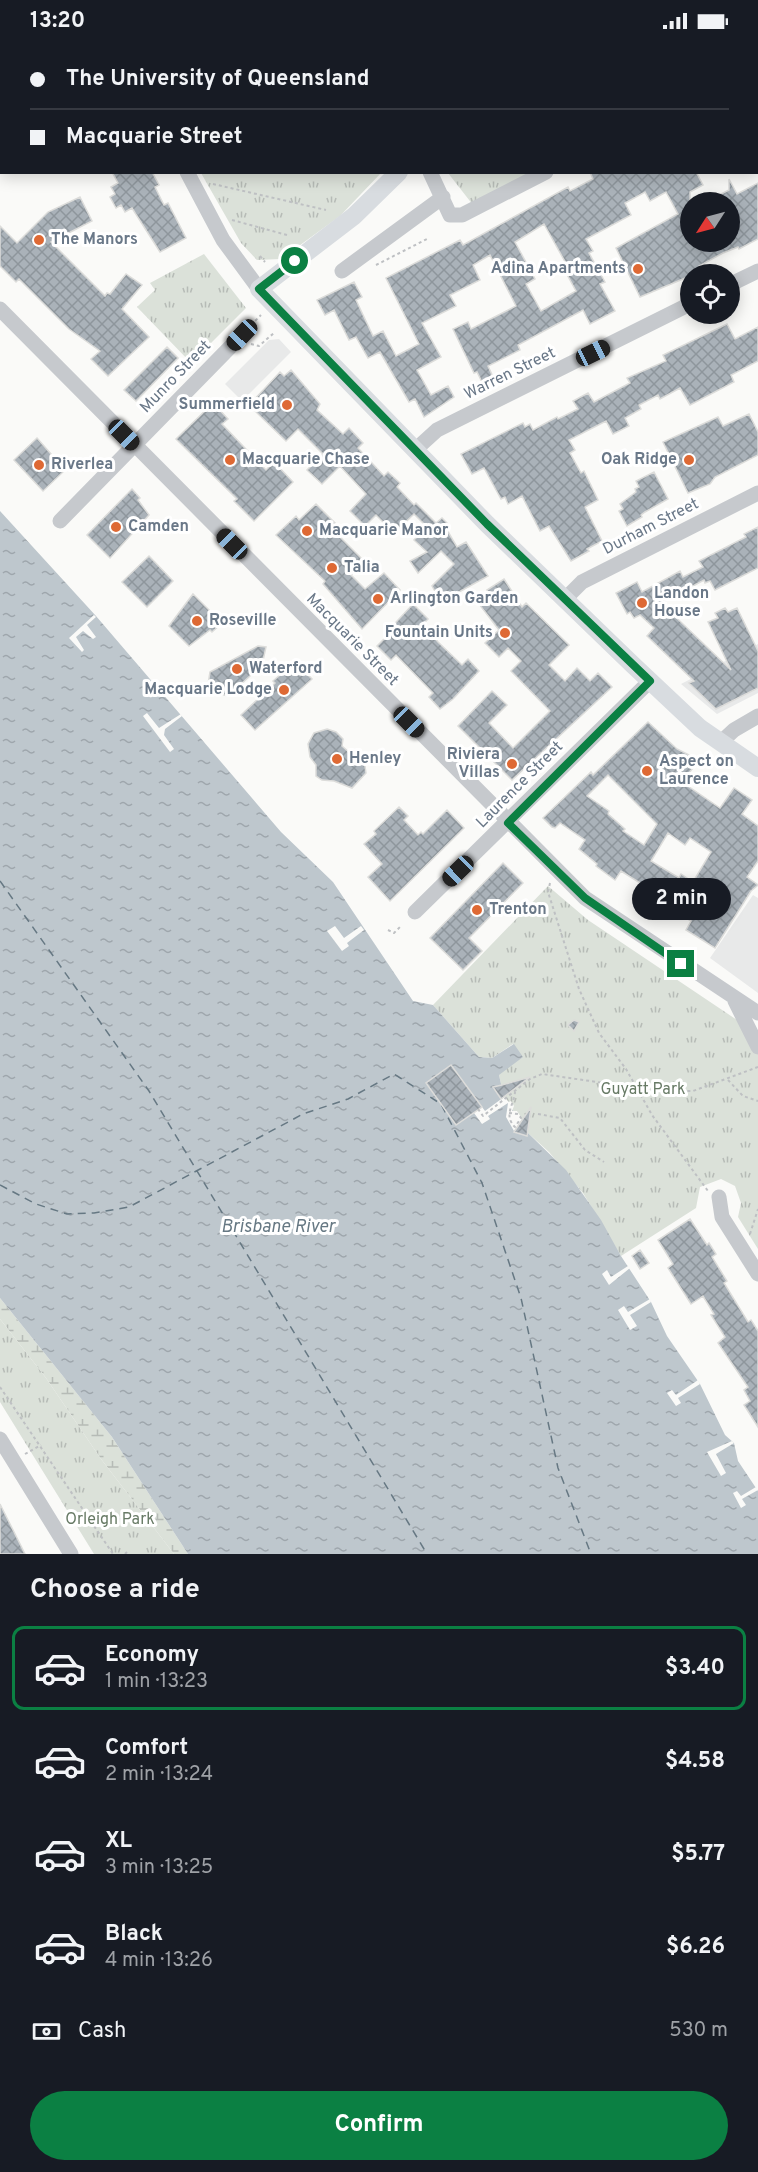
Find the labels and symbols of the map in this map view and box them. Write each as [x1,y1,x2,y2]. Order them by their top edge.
north arrow [680,192,740,252]
place label: The Manors [51,230,138,250]
marker: The Manors [32,233,46,247]
route start [281,247,308,274]
place label: Adina Apartments [491,259,626,279]
marker: Adina Apartments [631,262,645,276]
car [223,316,261,354]
street label: Munro Street [136,336,216,418]
car [573,337,613,369]
street label: Warren Street [461,343,559,405]
place label: Summerfield [179,395,275,415]
marker: Summerfield [280,398,294,412]
car [105,416,143,454]
place label: Macquarie Chase [242,450,370,470]
place label: Oak Ridge [601,450,677,470]
marker: Macquarie Chase [223,453,237,467]
marker: Oak Ridge [682,453,696,467]
place label: Riverlea [51,455,113,475]
marker: Riverlea [32,458,46,472]
street label: Durham Street [600,494,702,560]
place label: Camden [128,517,189,537]
marker: Camden [109,520,123,534]
place label: Macquarie Manor [319,521,449,541]
marker: Macquarie Manor [300,524,314,538]
car [213,525,251,563]
place label: Talia [344,558,380,578]
marker: Talia [325,561,339,575]
place label: Landon House [654,584,709,622]
place label: Arlington Garden [390,589,518,609]
street label: Macquarie Street [302,590,402,690]
marker: Arlington Garden [371,592,385,606]
marker: Landon House [635,596,649,610]
place label: Roseville [209,611,277,631]
marker: Roseville [190,614,204,628]
place label: Fountain Units [385,623,493,643]
marker: Fountain Units [498,626,512,640]
place label: Waterford [249,659,322,679]
marker: Waterford [230,662,244,676]
place label: Macquarie Lodge [144,680,272,700]
marker: Macquarie Lodge [277,683,291,697]
car [390,703,428,741]
street label: Laurence Street [472,737,568,833]
place label: Riviera Villas [447,745,500,783]
place label: Henley [349,749,401,769]
marker: Henley [330,752,344,766]
place label: Aspect on Laurence [659,752,734,790]
marker: Riviera Villas [505,757,519,771]
marker: Aspect on Laurence [640,764,654,778]
car [439,852,477,890]
callout: 2 min [632,877,730,919]
place label: Trenton [489,900,547,920]
marker: Trenton [470,903,484,917]
route end [667,950,694,977]
park label: Guyatt Park [600,1080,686,1100]
water label: Brisbane River [221,1216,337,1239]
park label: Orleigh Park [65,1510,155,1530]

